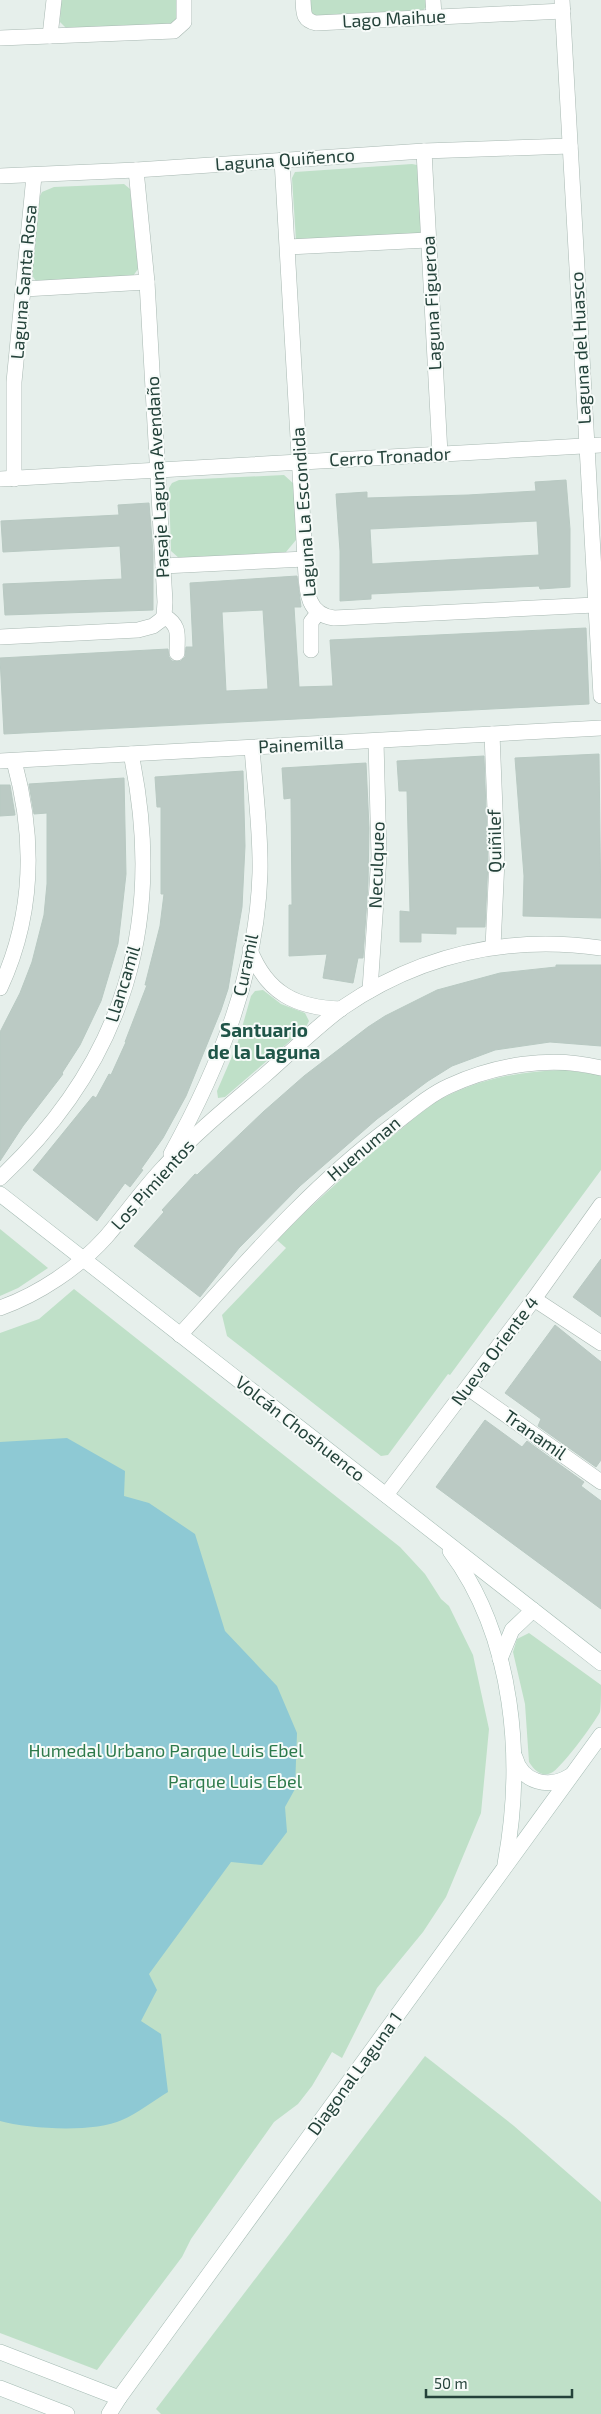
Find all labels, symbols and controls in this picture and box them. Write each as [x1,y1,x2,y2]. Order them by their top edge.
street label: Lago Maihue [342,4,446,32]
street label: Laguna Quiñenco [214,143,356,175]
street label: Laguna Santa Rosa [5,204,41,360]
street label: Laguna Figueroa [416,235,446,371]
street label: Laguna del Huasco [565,271,595,425]
street label: Pasaje Laguna Avendaño [141,375,173,579]
street label: Laguna La Escondida [286,426,320,598]
street label: Cerro Tronador [328,442,451,470]
street label: Painemilla [258,731,344,757]
street label: Quiñilef [482,808,506,873]
street label: Neculqueo [363,821,389,909]
street label: Curamil [228,931,262,998]
street label: Llancamil [100,942,144,1025]
district label: Santuario de la Laguna [208,1018,320,1063]
street label: Huenuman [322,1111,404,1185]
street label: Los Pimientos [106,1135,199,1234]
street label: Nueva Oriente 4 [446,1291,543,1409]
street label: Volcán Choshuenco [231,1371,370,1486]
street label: Tranamil [500,1405,572,1464]
park label: Humedal Urbano Parque Luis Ebel [28,1739,304,1761]
park label: Parque Luis Ebel [168,1770,303,1792]
street label: Diagonal Laguna 1 [302,2008,406,2139]
scale bar [426,2366,572,2398]
text: 50 m [434,2374,468,2392]

